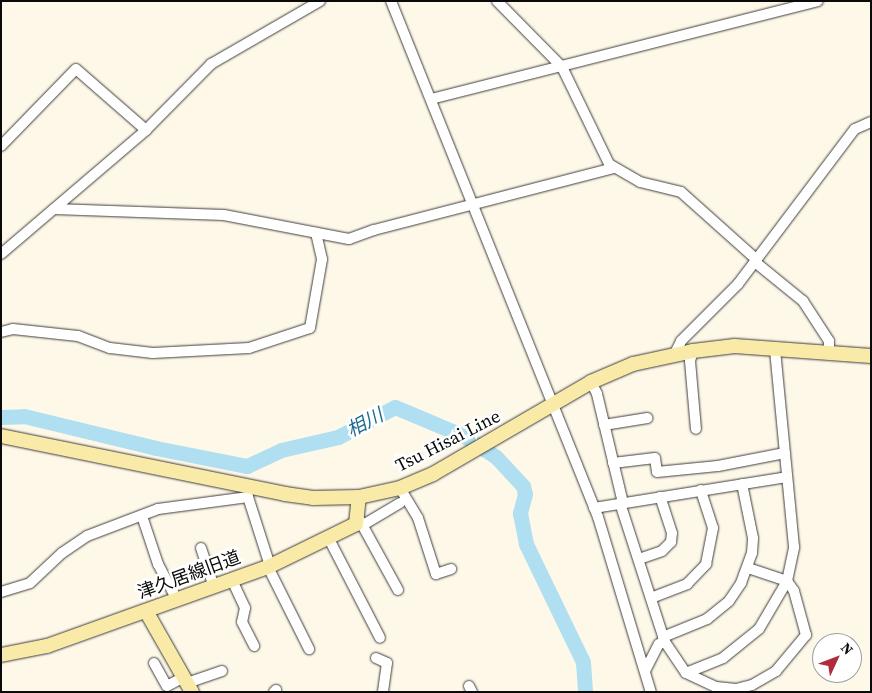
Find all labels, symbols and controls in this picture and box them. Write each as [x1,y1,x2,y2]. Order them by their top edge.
water label: 相川 [343,404,387,442]
street label: Tsu Hisai Line [392,405,504,477]
street label: 津久居線旧道 [135,546,243,604]
north arrow [812,633,862,683]
text: N [836,638,858,659]

